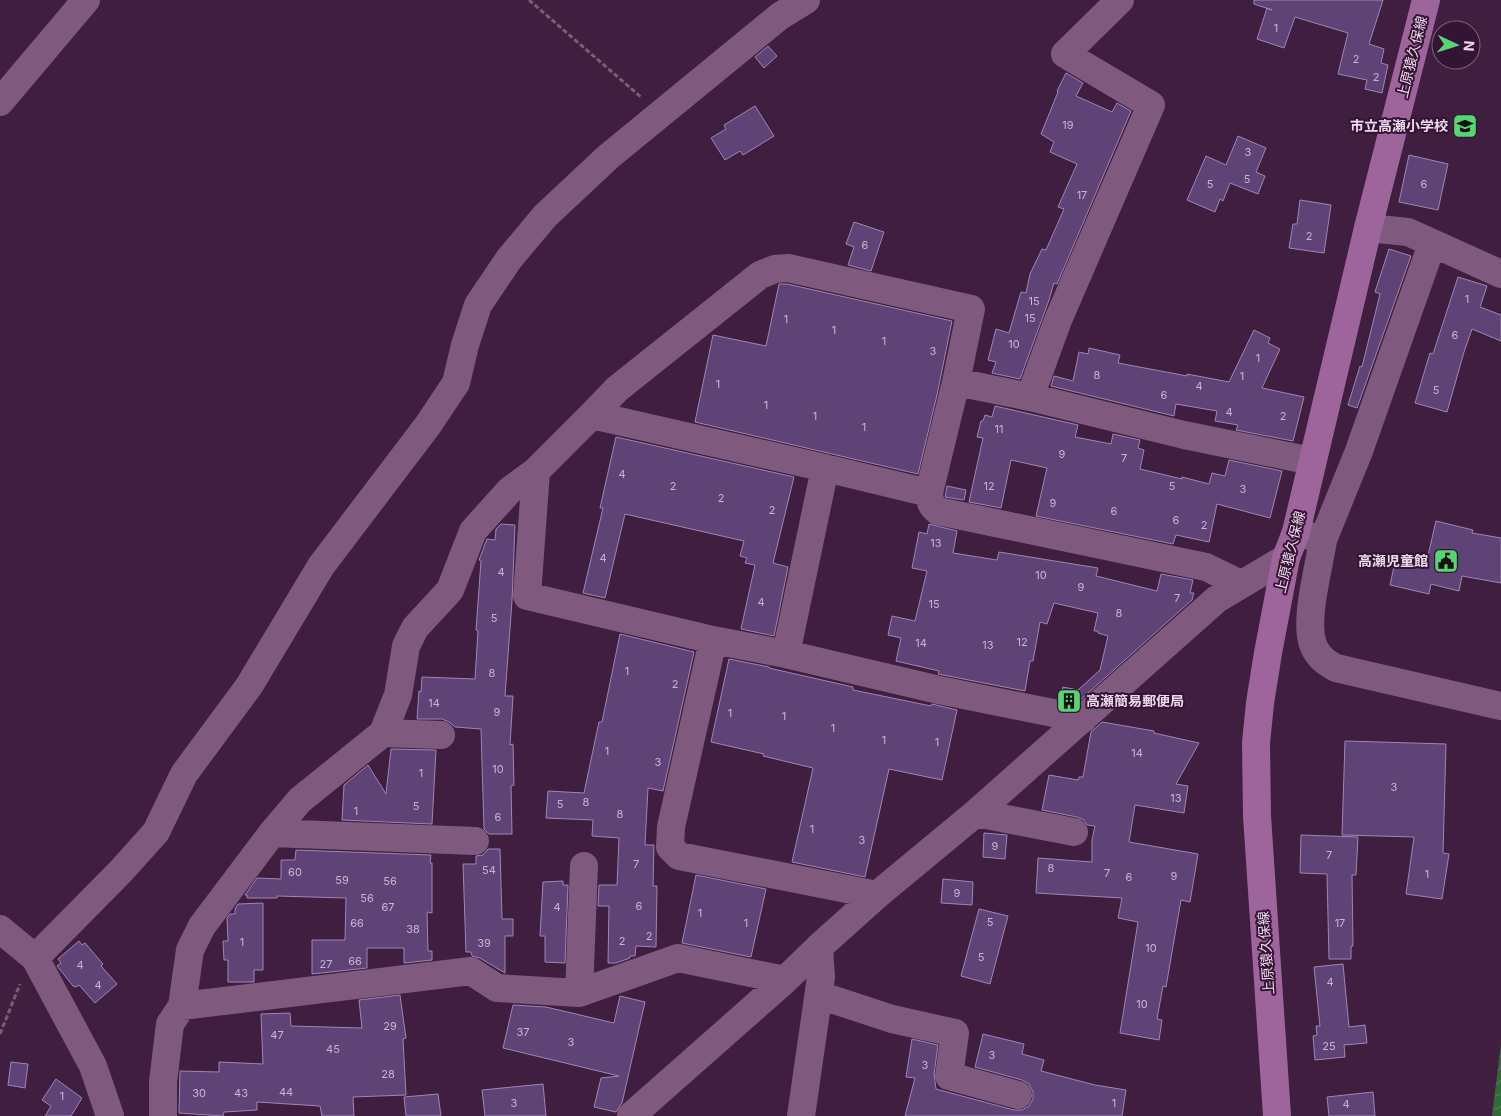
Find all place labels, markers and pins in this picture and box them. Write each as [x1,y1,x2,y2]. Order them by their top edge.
school or university icon: 市立高瀬小学校 [1452,113,1478,139]
place label: 市立高瀬小学校 [1350,117,1448,134]
public building icon: 高瀬児童館 [1433,548,1459,574]
place label: 高瀬児童館 [1358,552,1428,569]
building icon: 高瀬簡易郵便局 [1056,688,1082,714]
place label: 高瀬簡易郵便局 [1086,692,1184,709]

